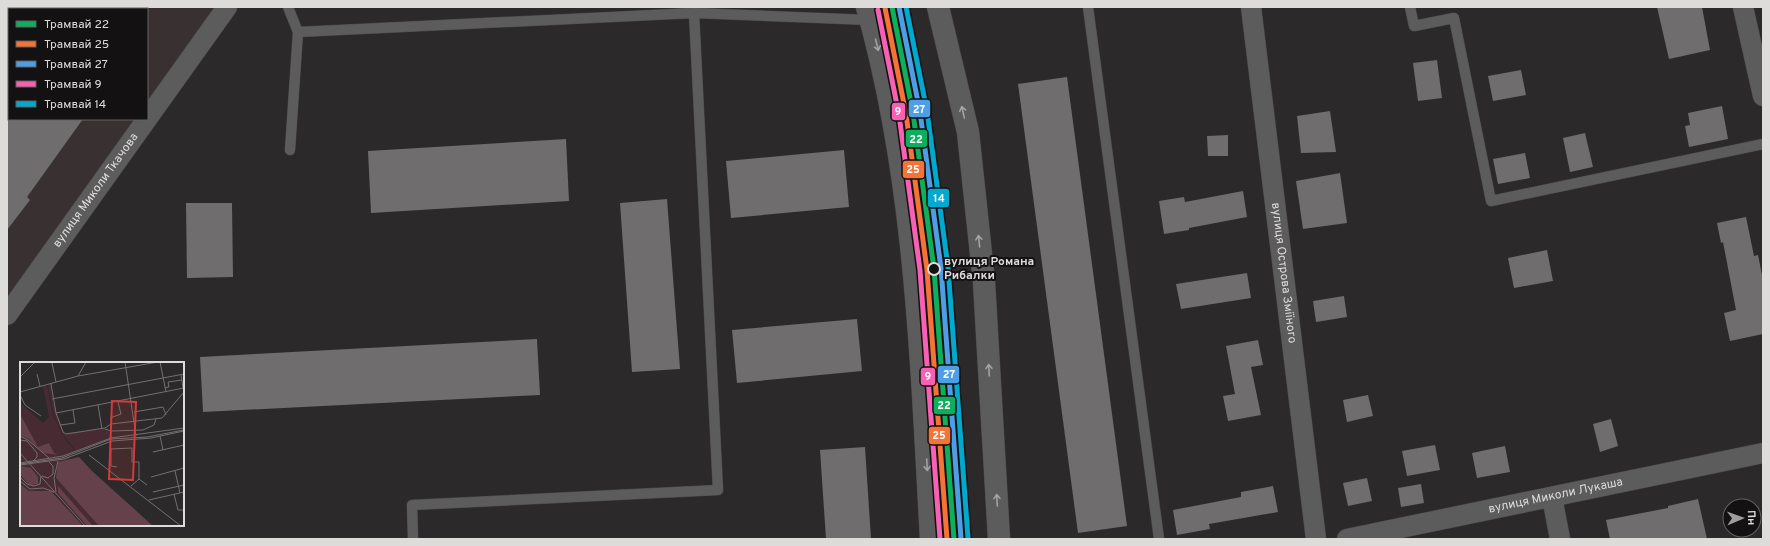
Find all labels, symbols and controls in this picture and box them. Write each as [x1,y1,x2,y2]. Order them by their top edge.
legend [8,8,148,120]
text: Трамвай 22 [44,17,109,33]
text: Трамвай 25 [44,37,109,53]
one-way arrow [873,38,881,51]
text: Трамвай 27 [44,57,108,73]
text: Трамвай 9 [44,77,102,93]
text: Трамвай 14 [44,97,106,113]
line badge: 27 [908,99,931,118]
line badge: 9 [891,102,906,121]
text: 27 [913,103,925,117]
text: 9 [895,105,902,119]
one-way arrow [958,106,966,119]
line badge: 22 [905,129,928,148]
street label: вулиця Миколи Ткачова [50,130,142,251]
text: 22 [909,133,923,147]
line badge: 25 [902,160,925,179]
text: 25 [906,163,920,177]
line badge: 14 [927,188,950,208]
text: 14 [933,192,945,206]
street label: вулиця Острова Зміїного [1267,202,1300,345]
one-way arrow [975,235,983,248]
place label: вулиця Романа Рибалки [944,254,1034,284]
marker: вулиця Романа Рибалки [927,262,941,276]
inset map [20,362,184,526]
one-way arrow [985,364,992,377]
line badge: 27 [937,365,960,384]
line badge: 9 [920,367,936,386]
text: 27 [943,368,955,382]
text: 9 [925,370,932,384]
line badge: 22 [933,396,956,415]
text: 22 [937,399,951,413]
line badge: 25 [928,426,951,445]
text: 25 [932,429,946,443]
one-way arrow [923,458,930,471]
street label: вулиця Миколи Лукаша [1487,474,1624,518]
one-way arrow [993,494,1000,507]
north arrow [1722,498,1762,538]
text: Пн [1744,510,1758,525]

